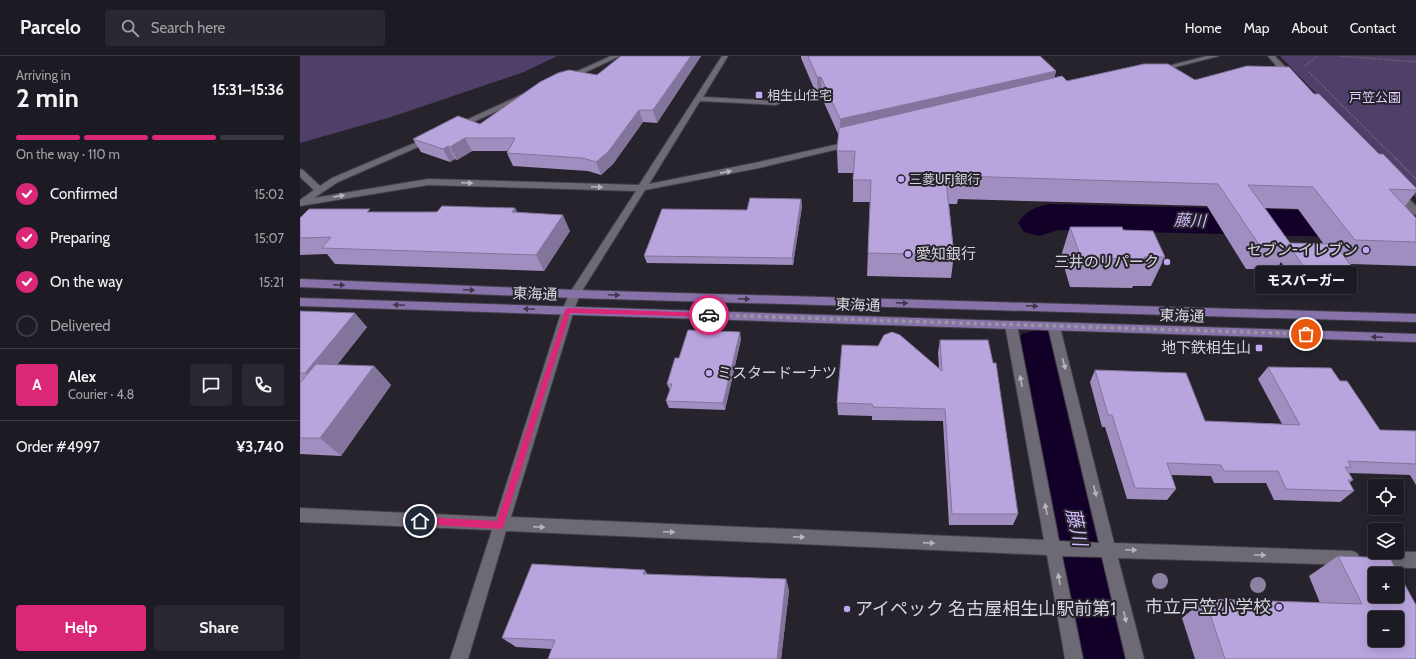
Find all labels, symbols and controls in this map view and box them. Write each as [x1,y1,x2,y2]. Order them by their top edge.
search box [105,10,385,46]
text: Parcelo [20,16,81,39]
icon: search [119,17,141,39]
text: Search here [151,19,225,37]
text: Home [1185,19,1222,37]
text: Map [1244,19,1269,37]
text: About [1291,19,1328,37]
text: Contact [1350,19,1396,37]
text: Arriving in [16,67,71,83]
text: 15:31–15:36 [212,81,284,99]
text: 2 min [16,82,79,114]
place label: 相生山住宅 [767,87,832,103]
park label: 戸笠公園 [1349,89,1401,105]
marker: 相生山住宅 [754,90,764,100]
text: On the way · 110 m [16,146,120,162]
one-way arrow [720,168,732,174]
place label: 三菱UFJ銀行 [909,171,981,187]
marker: 三菱UFJ銀行 [896,174,906,184]
one-way arrow [461,180,474,186]
icon: check [16,183,38,205]
one-way arrow [591,183,603,190]
text: Confirmed [50,185,118,203]
text: 15:02 [254,186,284,202]
one-way arrow [332,193,345,199]
water label: 藤川 [1174,210,1208,231]
icon: check [16,227,38,249]
text: Preparing [50,229,110,247]
text: 15:07 [255,230,284,246]
place label: セブン-イレブン [1247,241,1358,259]
place label: 愛知銀行 [916,245,976,263]
marker: セブン-イレブン [1361,245,1371,255]
marker: 愛知銀行 [903,249,913,259]
place label: 三井のリパーク [1054,253,1159,271]
marker: 三井のリパーク [1162,257,1172,267]
callout: モスバーガー [1255,266,1357,294]
icon: check [16,271,38,293]
text: モスバーガー [1267,272,1345,288]
text: On the way [50,273,123,291]
text: 15:21 [259,274,284,290]
one-way arrow [333,281,345,288]
street label: 東海通 [512,284,558,304]
one-way arrow [463,286,475,293]
one-way arrow [608,292,621,298]
courier [689,295,729,335]
one-way arrow [738,295,750,302]
street label: 東海通 [835,295,881,315]
one-way arrow [896,300,909,306]
one-way arrow [392,302,405,308]
one-way arrow [1026,303,1038,310]
icon: car [698,304,720,326]
one-way arrow [522,306,535,312]
street label: 東海通 [1159,306,1205,326]
text: Delivered [50,317,111,335]
pin [1289,317,1323,351]
icon: bag [1295,323,1317,345]
one-way arrow [1371,333,1383,340]
place label: 地下鉄相生山 [1161,339,1251,357]
marker: 地下鉄相生山 [1254,343,1264,353]
one-way arrow [1061,358,1067,371]
button: chat [190,364,232,406]
button: phone [242,364,284,406]
place label: ミスタードーナツ [717,364,837,382]
text: Alex [68,368,96,386]
marker: ミスタードーナツ [704,368,714,378]
one-way arrow [1018,375,1024,387]
text: A [32,376,42,394]
text: Courier · 4.8 [68,386,134,402]
text: Order #4997 [16,438,100,456]
text: ¥3,740 [236,438,284,456]
map controls [1368,479,1404,647]
button: locate [1368,479,1404,515]
one-way arrow [1092,485,1098,497]
one-way arrow [1043,503,1049,515]
pin [403,504,437,538]
water label: 藤川 [1061,506,1092,550]
icon: home [409,510,431,532]
one-way arrow [533,523,545,530]
button: layers [1368,523,1404,559]
one-way arrow [663,529,676,535]
one-way arrow [793,534,805,541]
one-way arrow [923,539,935,546]
one-way arrow [1125,547,1137,554]
one-way arrow [1254,552,1267,558]
button: + [1368,567,1404,603]
one-way arrow [1056,573,1062,585]
place label: 市立戸笠小学校 [1145,596,1271,618]
place label: アイペック 名古屋相生山駅前第1 [855,598,1116,620]
marker: 市立戸笠小学校 [1274,602,1284,612]
marker: アイペック 名古屋相生山駅前第1 [842,604,852,614]
button: Help [16,605,146,651]
button: Share [154,605,284,651]
one-way arrow [1123,611,1129,623]
button: − [1368,611,1404,647]

